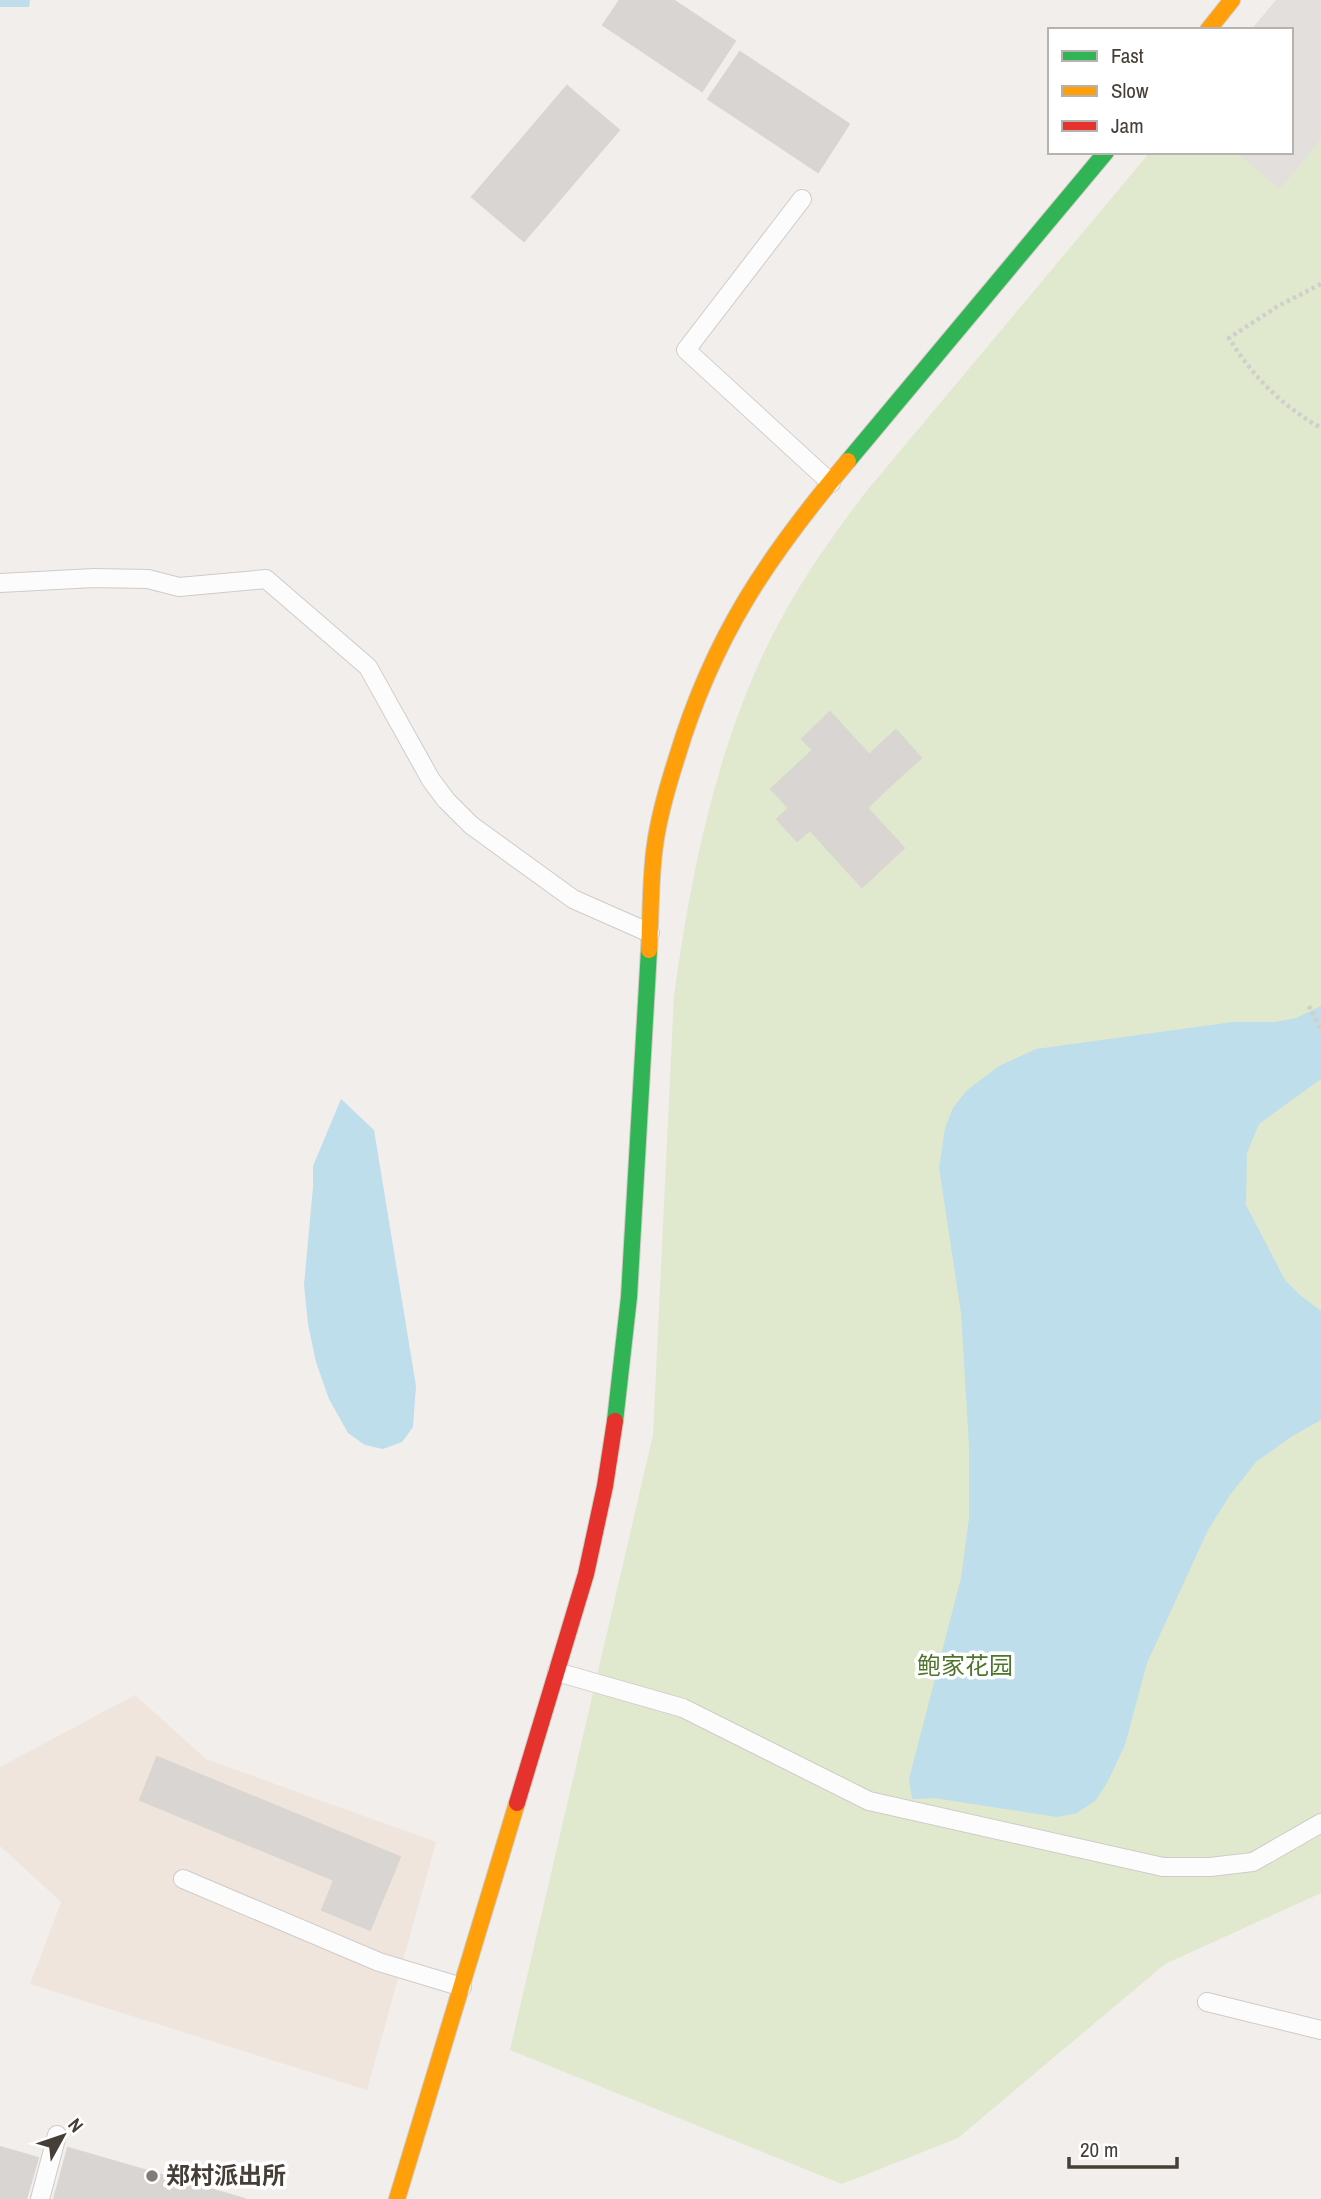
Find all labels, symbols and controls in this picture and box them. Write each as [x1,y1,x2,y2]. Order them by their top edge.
legend [1048,28,1293,154]
text: Fast [1111,41,1144,70]
text: Slow [1111,76,1149,105]
text: Jam [1111,111,1144,140]
park label: 鲍家花园 [917,1649,1013,1681]
north arrow [28,2101,98,2171]
text: N [62,2112,90,2138]
scale bar [1069,2126,1178,2170]
text: 20 m [1080,2135,1118,2164]
place label: 郑村派出所 [166,2159,286,2191]
marker: 郑村派出所 [144,2168,160,2184]

